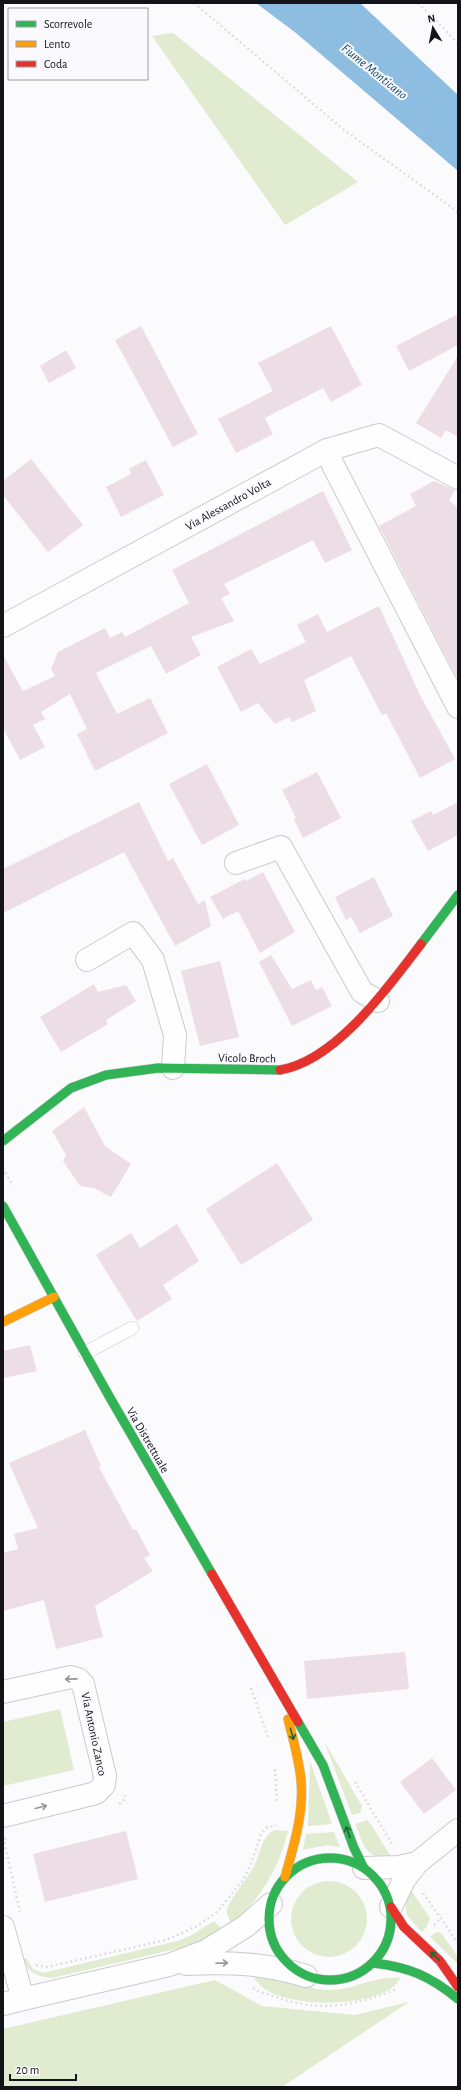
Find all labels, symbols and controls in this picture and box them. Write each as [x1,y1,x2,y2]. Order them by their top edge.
legend [8,8,148,80]
north arrow [413,8,453,48]
text: N [427,13,436,25]
text: Scorrevole [44,18,92,30]
text: Lento [44,38,70,50]
water label: Fiume Monticano [339,42,409,102]
text: Coda [44,58,68,70]
street label: Via Alessandro Volta [183,475,273,532]
street label: Vicolo Broch [218,1051,276,1065]
street label: Via Distrettuale [124,1405,172,1475]
one-way arrow [65,1675,78,1683]
street label: Via Antonio Zanco [79,1691,109,1777]
one-way arrow [289,1728,296,1741]
one-way arrow [34,1802,47,1810]
one-way arrow [344,1826,351,1839]
one-way arrow [430,1951,440,1961]
one-way arrow [215,1959,228,1967]
scale bar [10,2056,76,2082]
text: 20 m [16,2064,39,2076]

